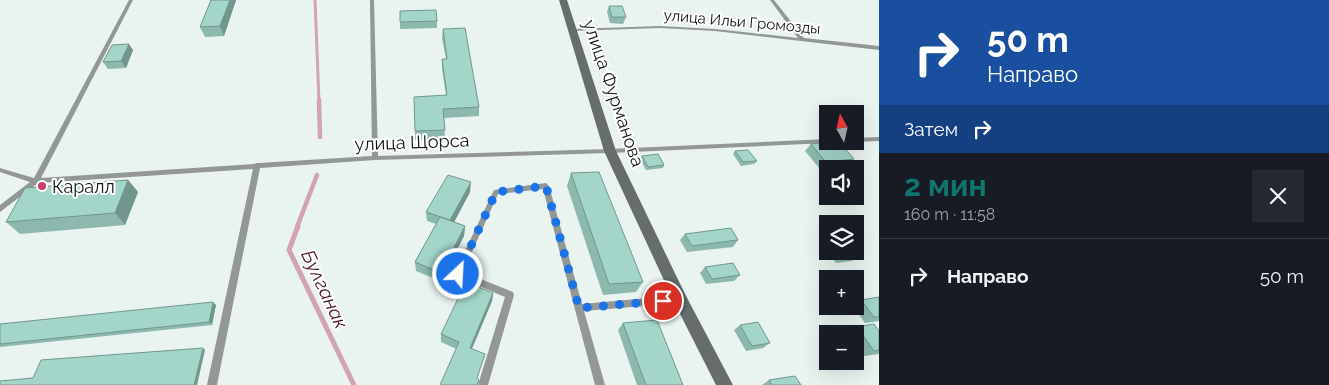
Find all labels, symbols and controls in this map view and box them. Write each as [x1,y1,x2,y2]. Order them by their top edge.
street label: улица Ильи Громозды [663,6,821,38]
street label: улица Фурманова [579,17,649,169]
text: 50 m [987,19,1069,60]
icon: right [904,20,969,85]
text: Направо [987,61,1078,87]
north arrow [819,105,864,150]
map controls [819,105,864,370]
icon: right [968,115,996,143]
text: Затем [904,118,958,140]
street label: улица Щорса [354,130,470,154]
button: sound [819,160,864,205]
text: 2 мин [904,168,987,203]
button: close [1252,170,1304,222]
place label: Каралл [52,176,115,197]
marker: Каралл [36,180,48,192]
text: 160 m · 11:58 [904,205,995,224]
button: layers [819,215,864,260]
water label: Булганак [297,246,353,332]
position arrow [431,247,483,299]
icon: right [904,262,932,290]
text: Направо [947,265,1028,287]
text: 50 m [1260,265,1304,287]
button: + [819,270,864,315]
pin [642,280,684,322]
icon: arrive [649,287,677,315]
button: − [819,325,864,370]

